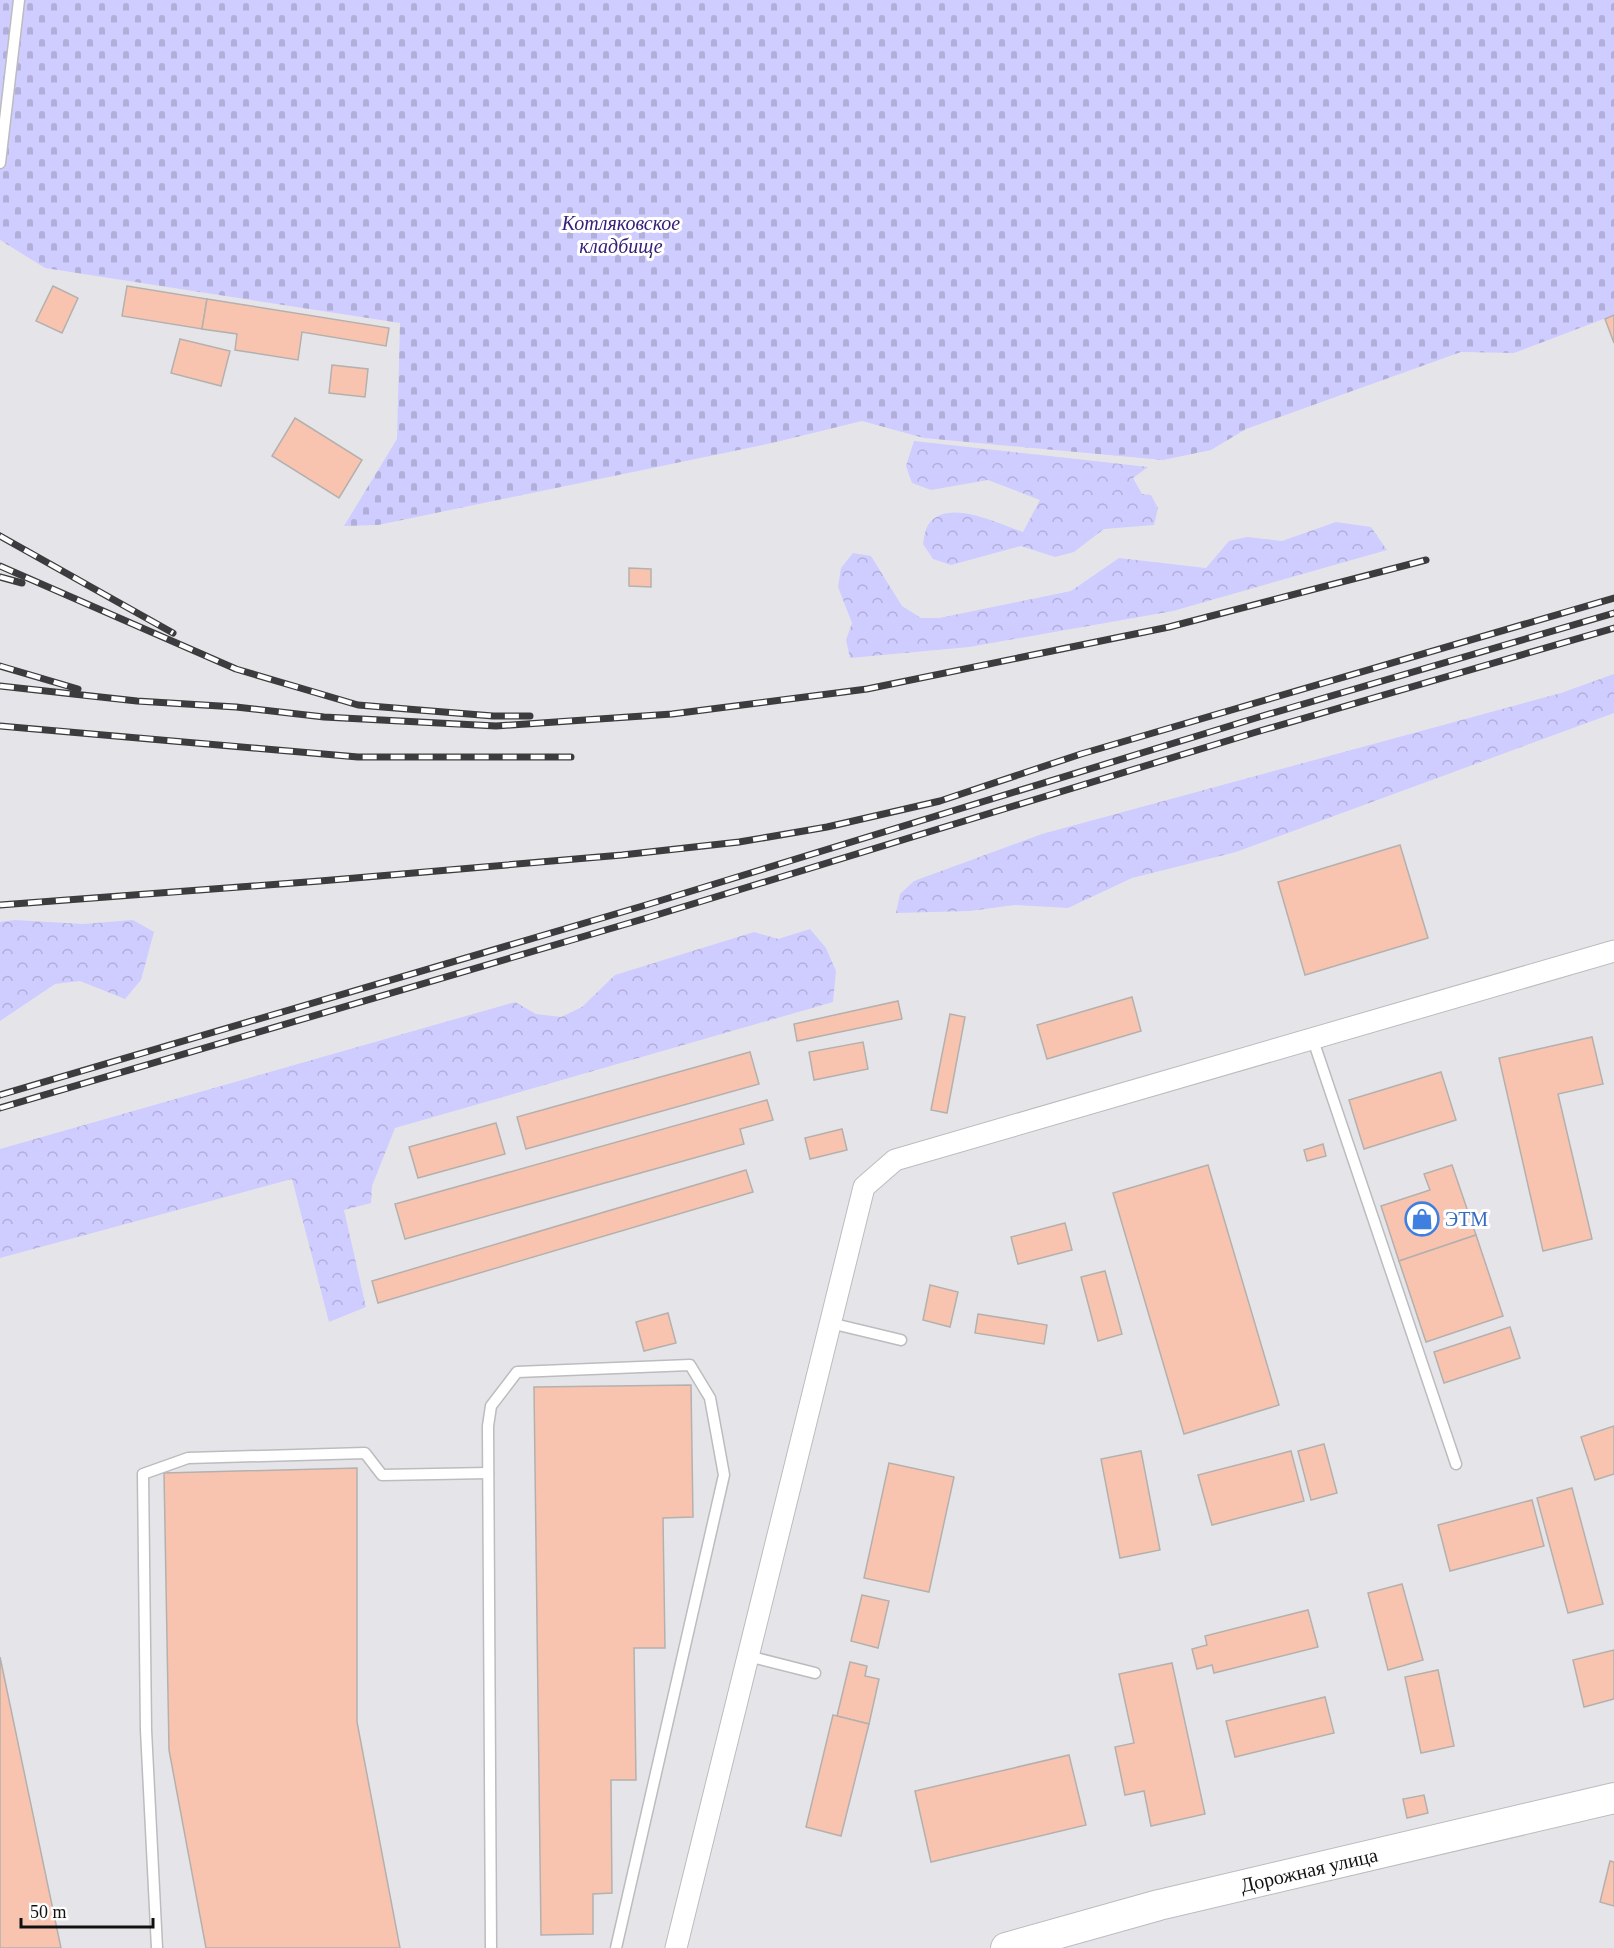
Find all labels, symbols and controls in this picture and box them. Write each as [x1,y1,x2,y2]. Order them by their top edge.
park label: Котляковское кладбище [561,212,680,258]
shop icon: ЭТМ [1404,1201,1440,1237]
place label: ЭТМ [1445,1208,1488,1230]
street label: Дорожная улица [1238,1843,1380,1897]
scale bar [21,1891,153,1929]
text: 50 m [30,1902,67,1922]

